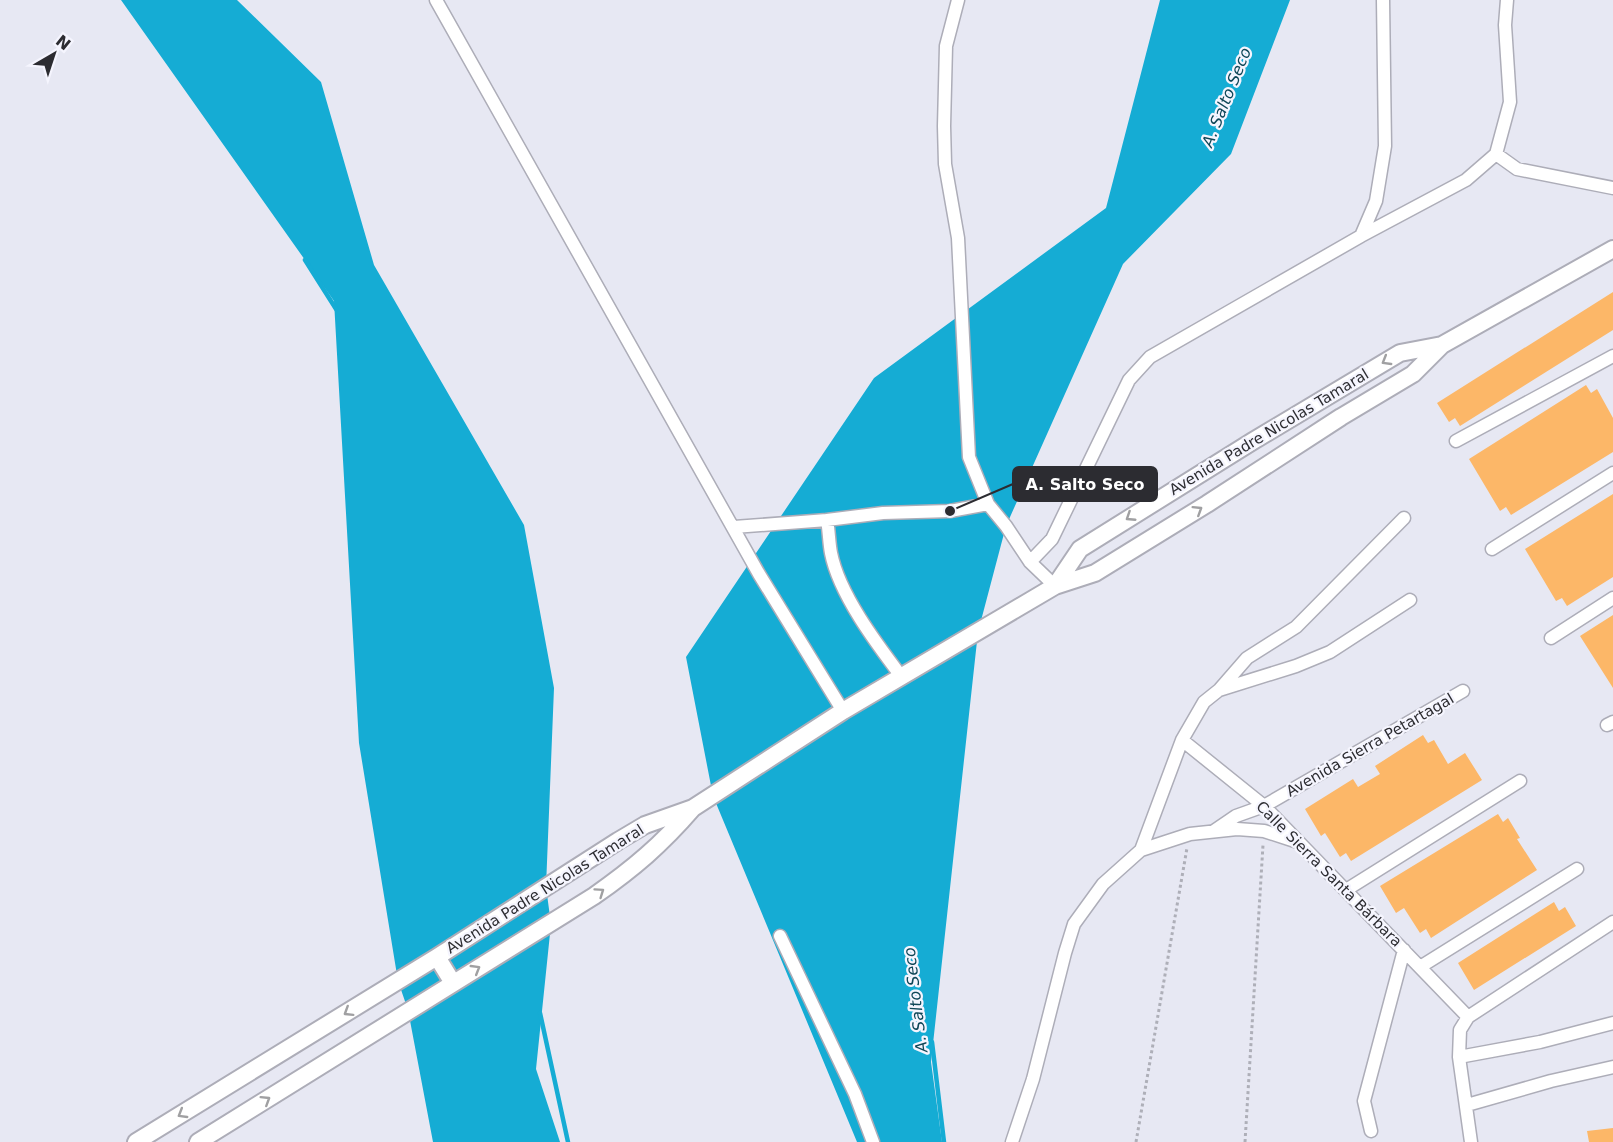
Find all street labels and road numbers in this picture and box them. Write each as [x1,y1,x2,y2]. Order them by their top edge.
street label: Avenida Padre Nicolas Tamaral [1166,365,1372,499]
street label: Avenida Sierra Petartagal [1283,690,1457,800]
street label: Calle Sierra Santa Bárbara [1252,797,1406,951]
street label: Avenida Padre Nicolas Tamaral [443,821,647,957]

